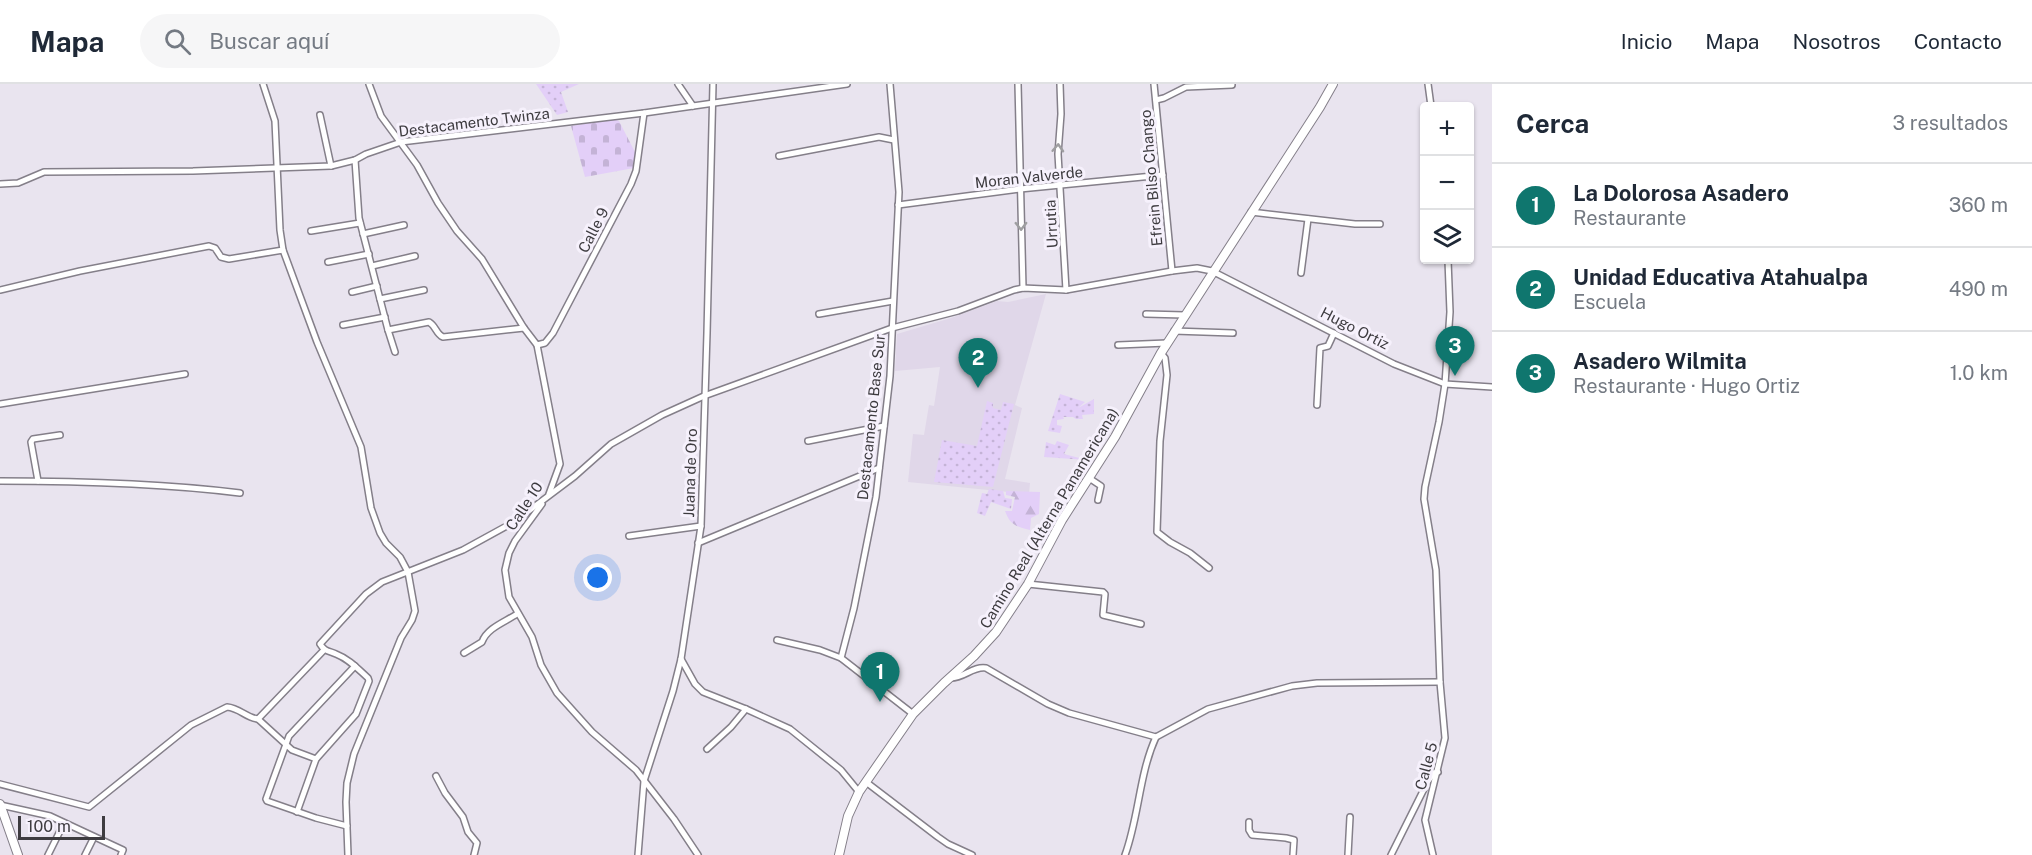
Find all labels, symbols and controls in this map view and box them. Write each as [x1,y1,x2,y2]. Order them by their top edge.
search box [140,14,560,68]
text: Mapa [30,25,104,58]
icon: search [161,25,194,58]
text: Buscar aquí [209,28,329,54]
text: Inicio [1621,29,1672,54]
text: Mapa [1705,29,1759,54]
text: Nosotros [1792,29,1881,54]
text: Contacto [1914,29,2002,54]
map controls [1420,102,1474,264]
button: + [1420,102,1474,156]
street label: Destacamento Twinza [397,104,551,140]
text: Cerca [1516,108,1589,139]
street label: Efrein Bilso Chango [1137,109,1165,247]
text: 3 resultados [1892,111,2008,135]
one-way arrow [1052,144,1065,153]
button: − [1420,156,1474,210]
street label: Moran Valverde [974,163,1084,191]
text: La Dolorosa Asadero [1573,180,1789,206]
text: 1 [1531,193,1540,217]
text: 360 m [1949,193,2008,217]
street label: Urrutia [1041,199,1061,249]
street label: Calle 9 [574,205,612,255]
text: Restaurante [1573,206,1686,230]
button: layers [1420,210,1474,264]
one-way arrow [1015,222,1027,231]
text: Unidad Educativa Atahualpa [1573,264,1868,290]
text: 2 [1529,277,1542,301]
text: 490 m [1949,277,2008,301]
text: Escuela [1573,290,1646,314]
street label: Hugo Ortiz [1318,303,1392,353]
pin: 3 [1436,326,1474,376]
street label: Destacamento Base Sur [854,333,888,501]
pin: 2 [958,338,998,388]
text: Asadero Wilmita [1573,348,1747,374]
text: 3 [1529,361,1542,385]
text: 1.0 km [1950,361,2008,385]
text: Restaurante · Hugo Ortiz [1573,374,1800,398]
street label: Camino Real (Alterna Panamericana) [976,405,1122,631]
street label: Juana de Oro [680,428,700,518]
street label: Calle 10 [502,479,546,533]
your location [583,563,612,592]
pin: 1 [860,652,900,702]
street label: Calle 5 [1411,740,1441,792]
scale bar [18,813,105,840]
text: 100 m [27,817,71,836]

